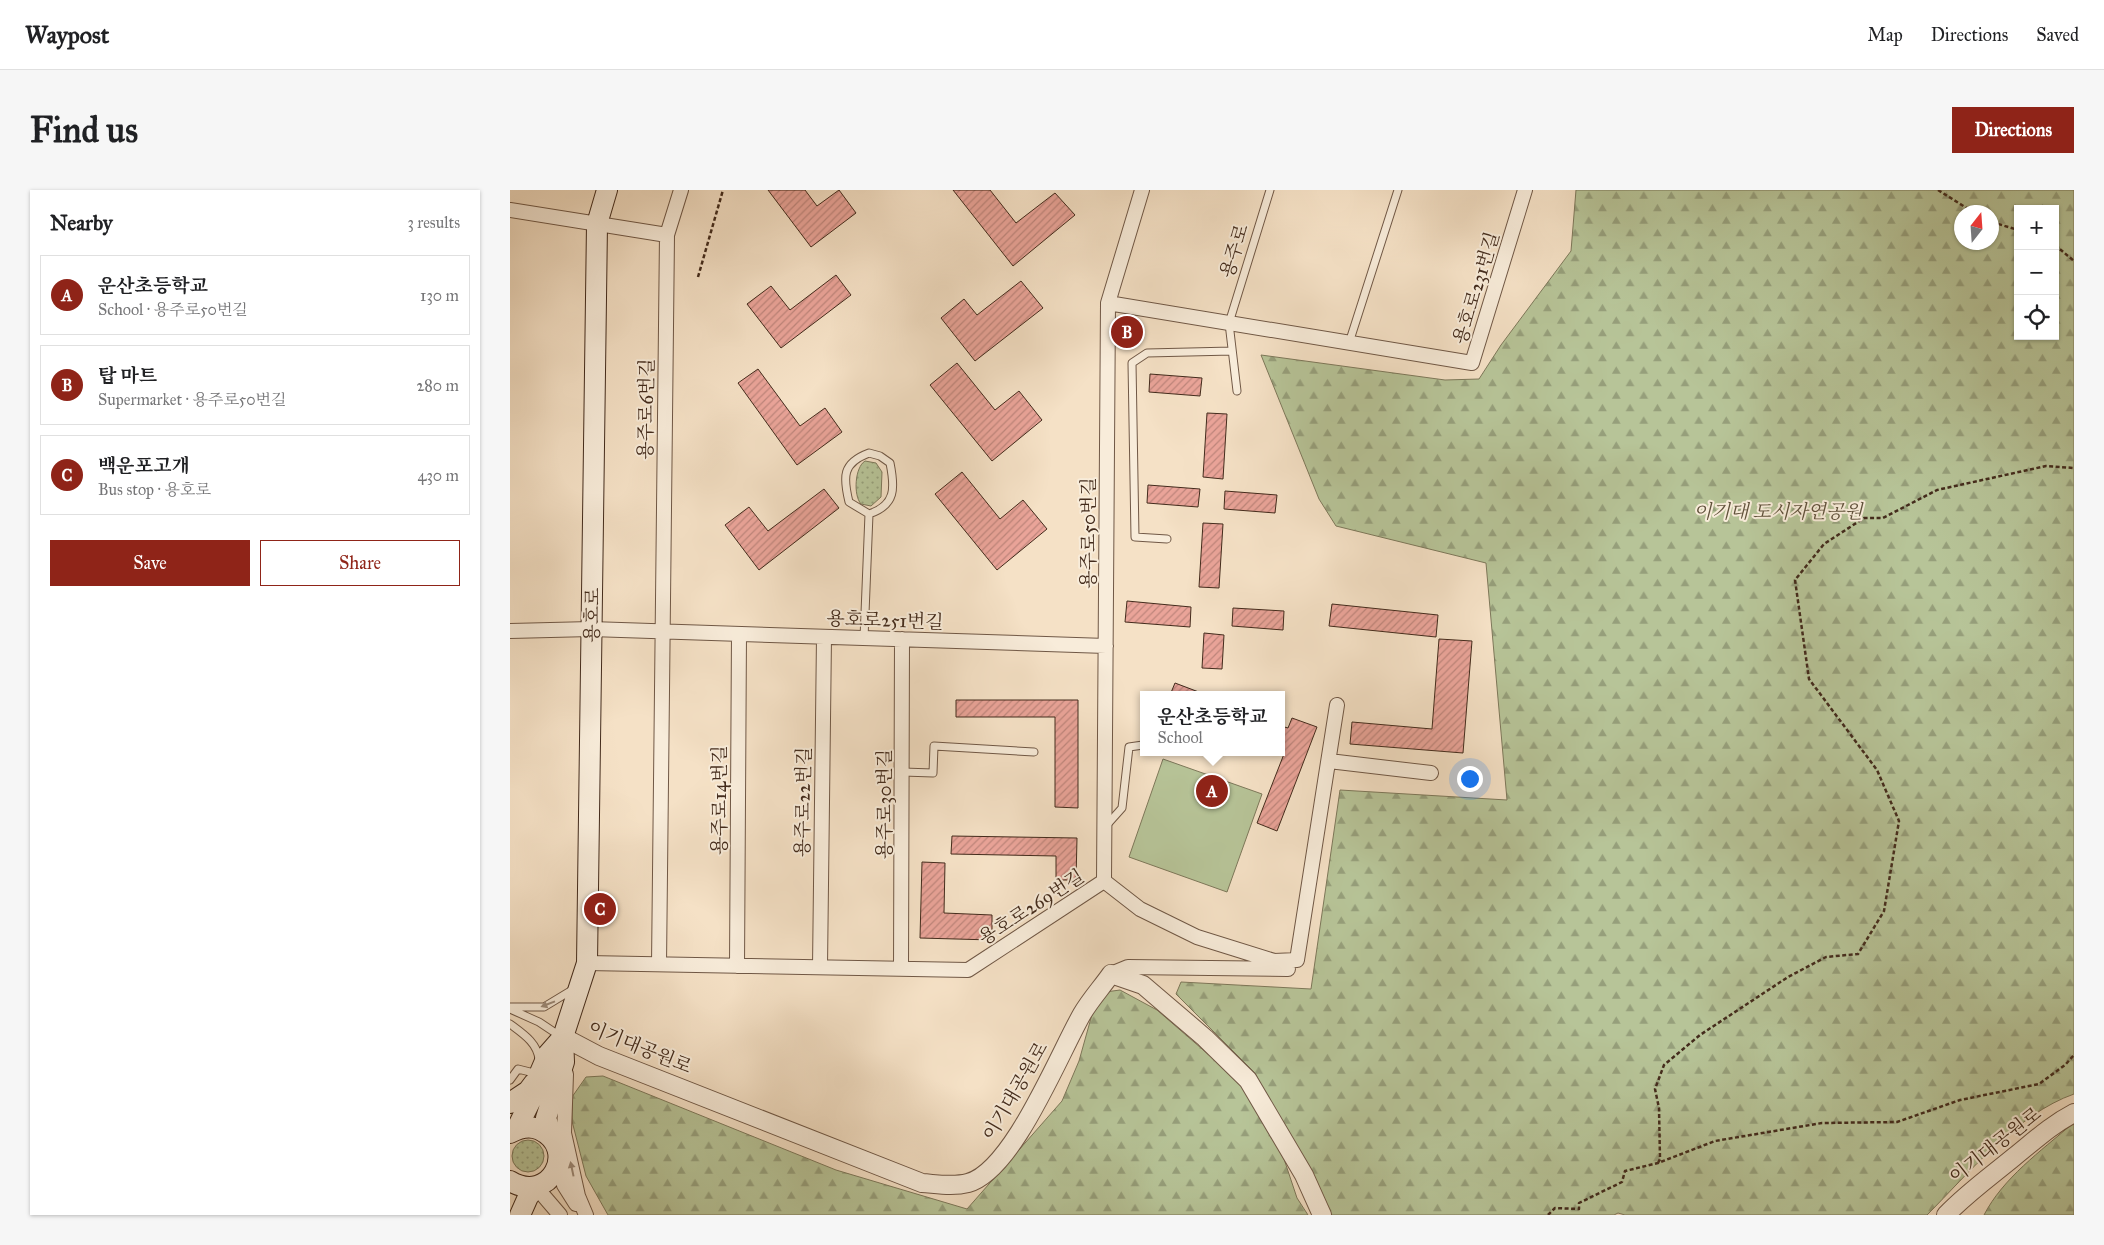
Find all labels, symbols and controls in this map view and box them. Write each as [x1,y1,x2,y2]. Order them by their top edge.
text: Waypost [25,20,109,50]
text: Map [1867,24,1903,46]
text: Directions [1931,24,2008,46]
text: Saved [2036,24,2079,46]
button: Directions [1952,107,2074,153]
text: Find us [30,109,138,152]
north arrow [1954,205,1999,250]
map controls [2014,205,2059,340]
button: + [2014,205,2059,250]
text: Nearby [50,210,113,236]
text: 3 results [407,213,460,232]
street label: 용주로 [1215,221,1253,281]
street label: 용호로231번길 [1448,229,1504,347]
button: − [2014,250,2059,295]
text: 운산초등학교 [98,274,208,297]
text: A [62,286,72,305]
text: 130 m [420,286,459,305]
button: locate [2014,295,2059,340]
text: School · 용주로50번길 [98,300,248,319]
pin: B [1111,313,1143,351]
street label: 용주로6번길 [634,358,658,460]
text: 탑 마트 [98,364,157,387]
text: B [62,376,72,395]
text: 280 m [416,376,459,395]
text: Supermarket · 용주로50번길 [98,390,287,409]
text: 백운포고개 [98,454,190,477]
text: C [62,466,72,485]
text: 430 m [417,466,459,485]
street label: 용주로50번길 [1077,477,1100,589]
text: Bus stop · 용호로 [98,480,211,499]
park label: 이기대 도시자연공원 [1693,500,1864,523]
button: Save [50,540,250,586]
button: Share [260,540,460,586]
street label: 용호로 [580,587,604,643]
street label: 용호로251번길 [826,606,944,634]
popup [1140,691,1285,756]
text: 운산초등학교 [1157,705,1268,728]
text: School [1157,728,1203,747]
street label: 용주로14번길 [708,745,731,855]
street label: 용주로22번길 [791,747,815,857]
street label: 용주로30번길 [873,749,896,859]
your location [1457,766,1483,792]
pin: A [1196,772,1228,810]
street label: 용호로269번길 [974,864,1088,950]
pin: C [584,890,616,928]
one-way arrow [540,1000,555,1008]
street label: 이기대공원로 [585,1016,695,1078]
street label: 이기대공원로 [978,1038,1052,1144]
street label: 이기대공원로 [1945,1102,2045,1188]
one-way arrow [568,1161,576,1176]

